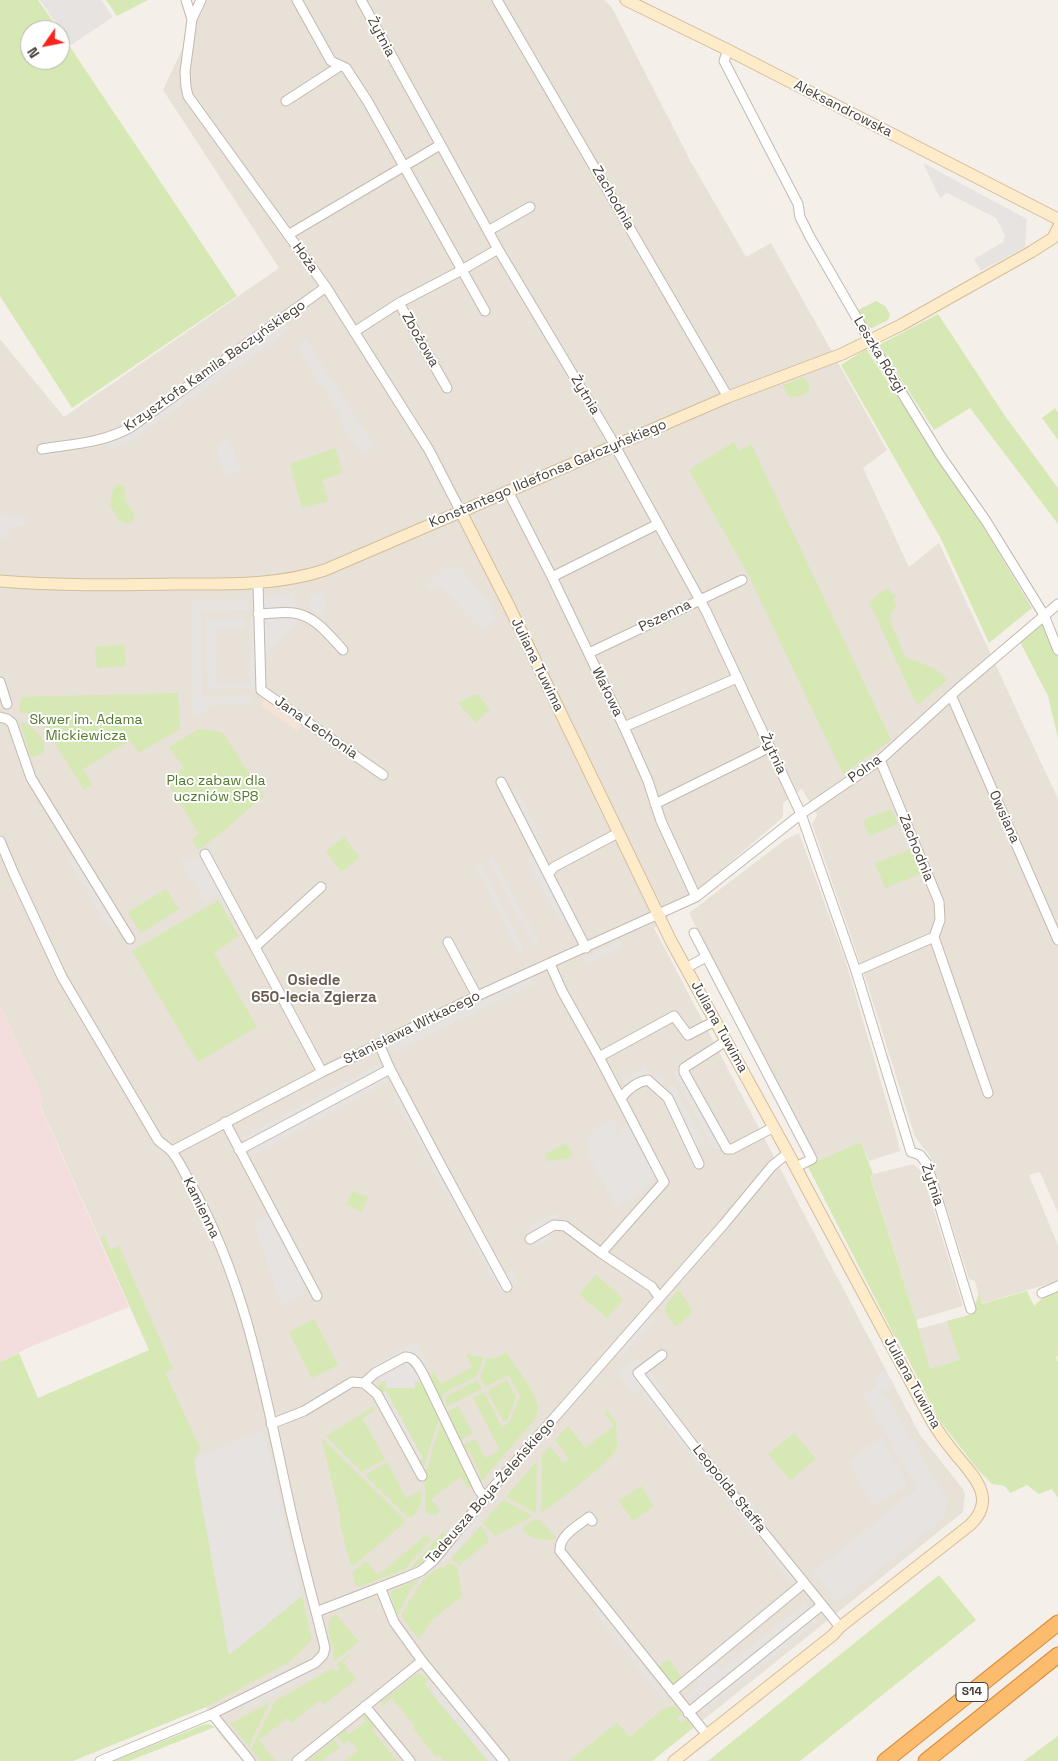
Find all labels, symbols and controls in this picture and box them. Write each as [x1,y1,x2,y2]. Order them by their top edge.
street label: Żytnia [363,14,399,60]
north arrow [20,20,70,70]
text: N [23,44,43,61]
street label: Aleksandrowska [791,77,895,141]
street label: Zachodnia [588,163,638,233]
street label: Hoża [289,240,321,276]
street label: Krzysztofa Kamila Baczyńskiego [121,297,309,435]
street label: Zbożowa [398,310,442,370]
street label: Leszka Rózgi [850,314,908,396]
street label: Żytnia [567,372,603,418]
street label: Konstantego Ildefonsa Gałczyńskiego [427,416,669,532]
street label: Pszenna [636,596,694,636]
street label: Juliana Tuwima [507,615,567,715]
street label: Wałowa [588,665,626,719]
street label: Jana Lechonia [271,693,361,763]
park label: Skwer im. Adama Mickiewicza [30,712,142,744]
street label: Żytnia [756,731,790,777]
street label: Polna [845,751,885,787]
park label: Plac zabaw dla uczniów SP8 [166,773,266,806]
street label: Owsiana [985,788,1023,846]
street label: Zachodnia [895,812,937,884]
district label: Osiedle 650-lecia Zgierza [251,972,377,1007]
street label: Juliana Tuwima [687,978,751,1076]
street label: Stanisława Witkacego [341,988,483,1068]
street label: Żytnia [917,1162,947,1208]
street label: Kamienna [179,1175,223,1241]
street label: Juliana Tuwima [880,1334,944,1432]
street label: Tadeusza Boya-Żeleńskiego [423,1415,559,1567]
street label: Leopolda Staffa [689,1442,769,1536]
road number: S14 [956,1682,988,1701]

